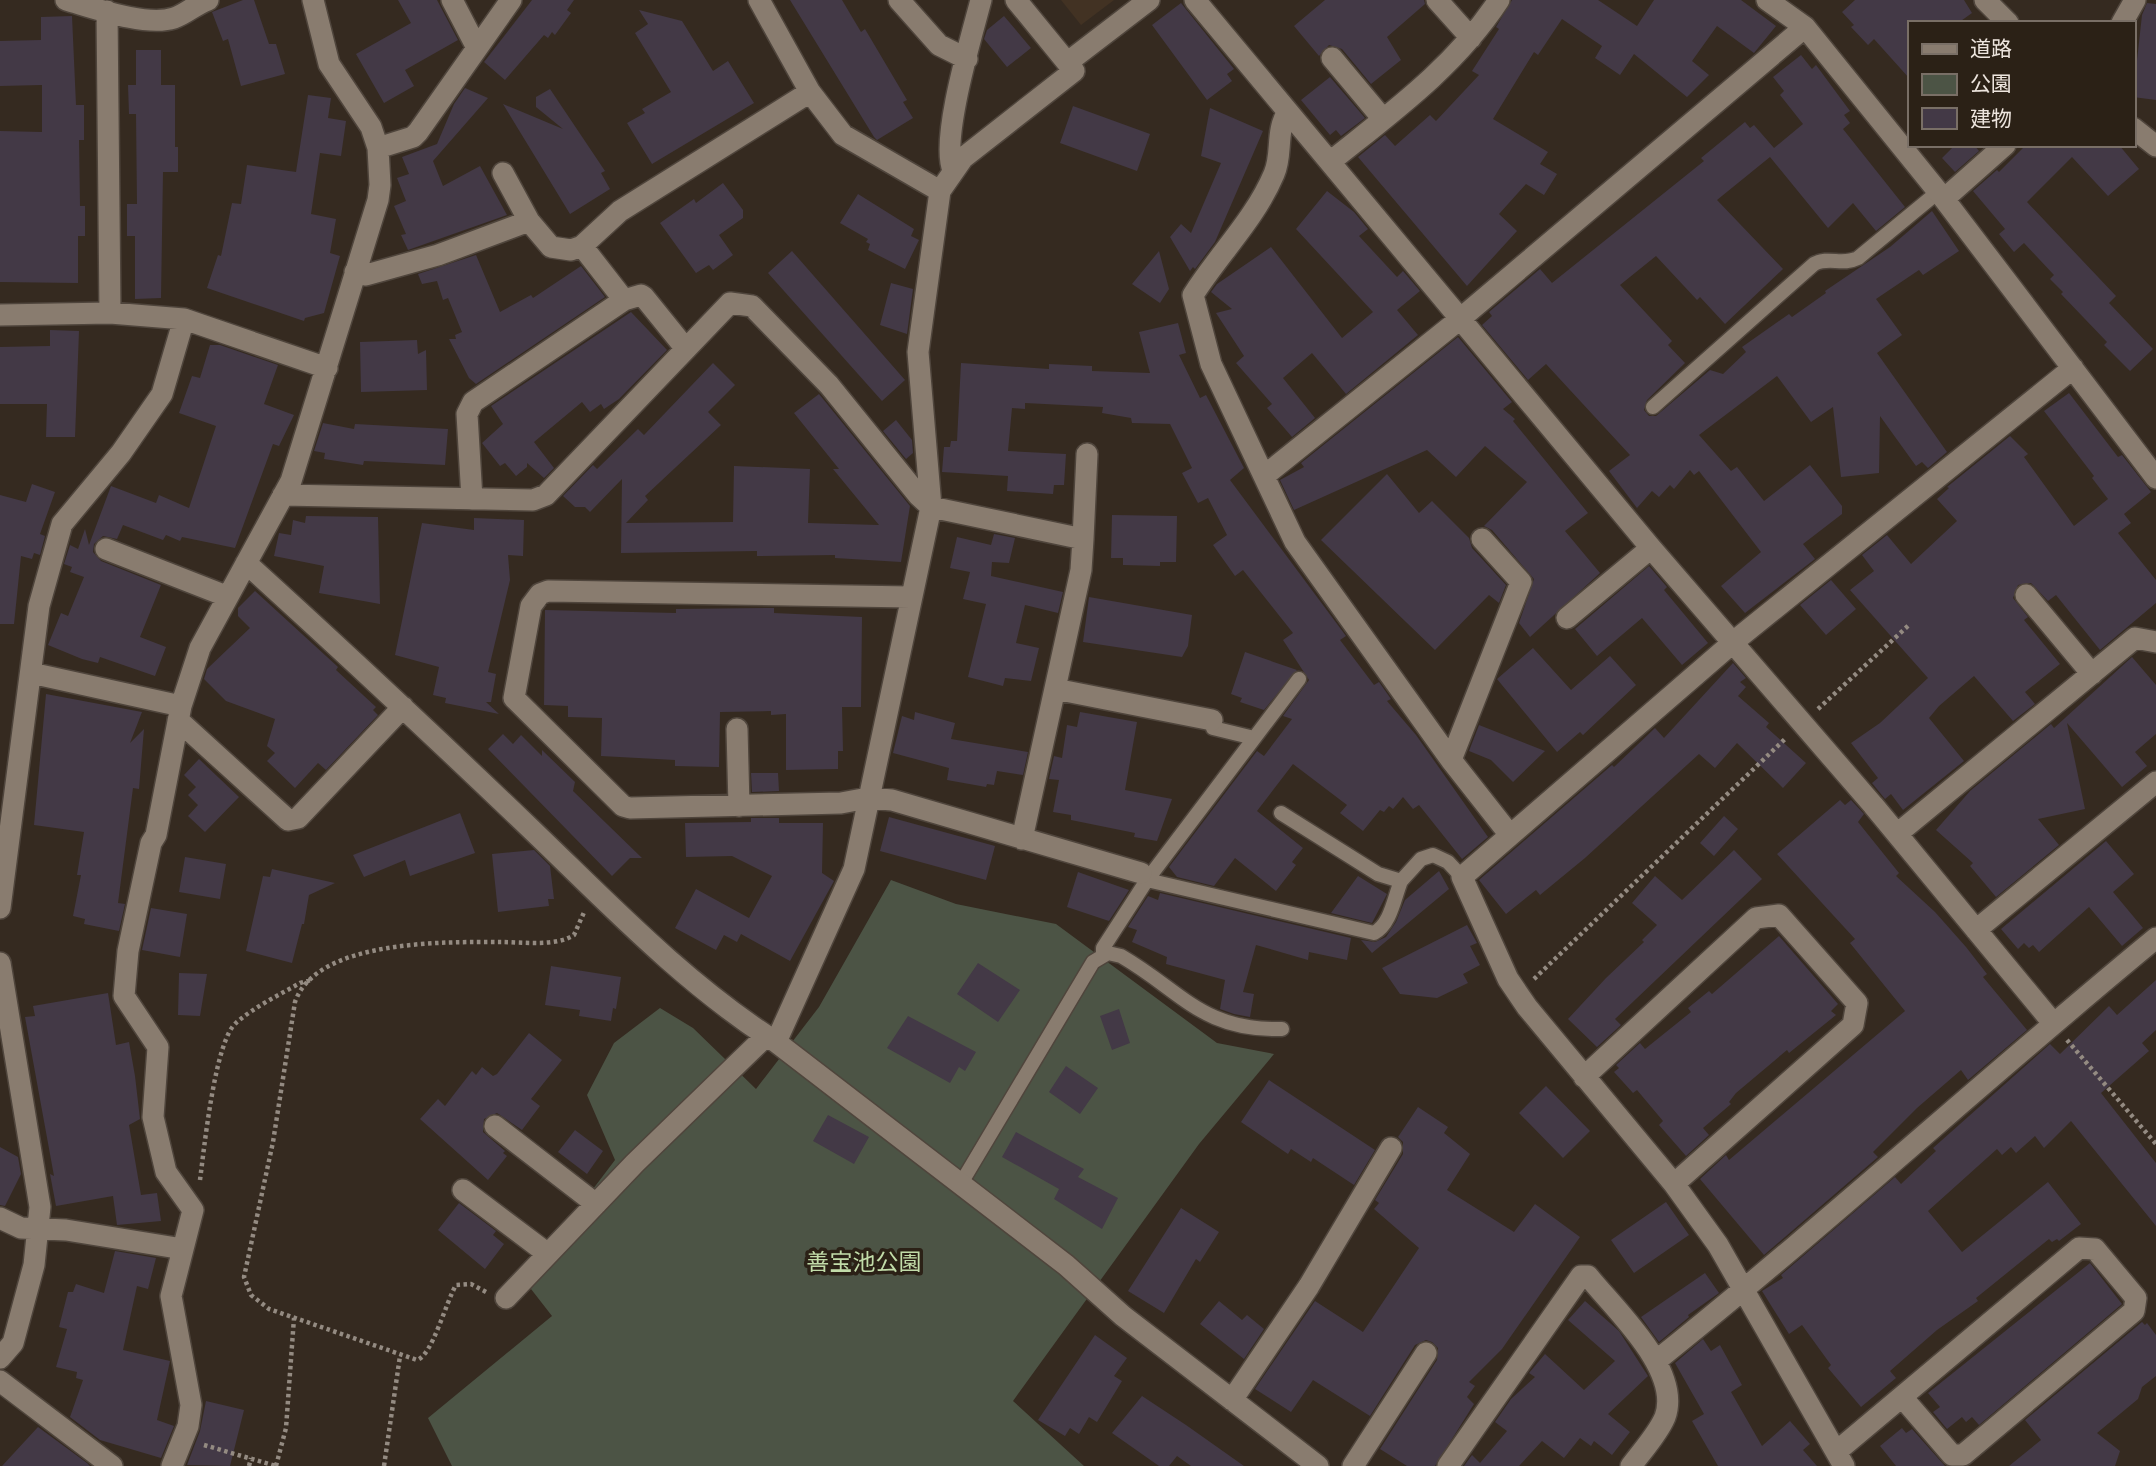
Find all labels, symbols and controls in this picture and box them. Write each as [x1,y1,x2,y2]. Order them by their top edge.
legend [1908,21,2135,147]
text: 道路 [1970,34,2012,62]
text: 公園 [1970,69,2012,97]
text: 建物 [1970,104,2012,132]
park label: 善宝池公園 [807,1245,922,1277]

